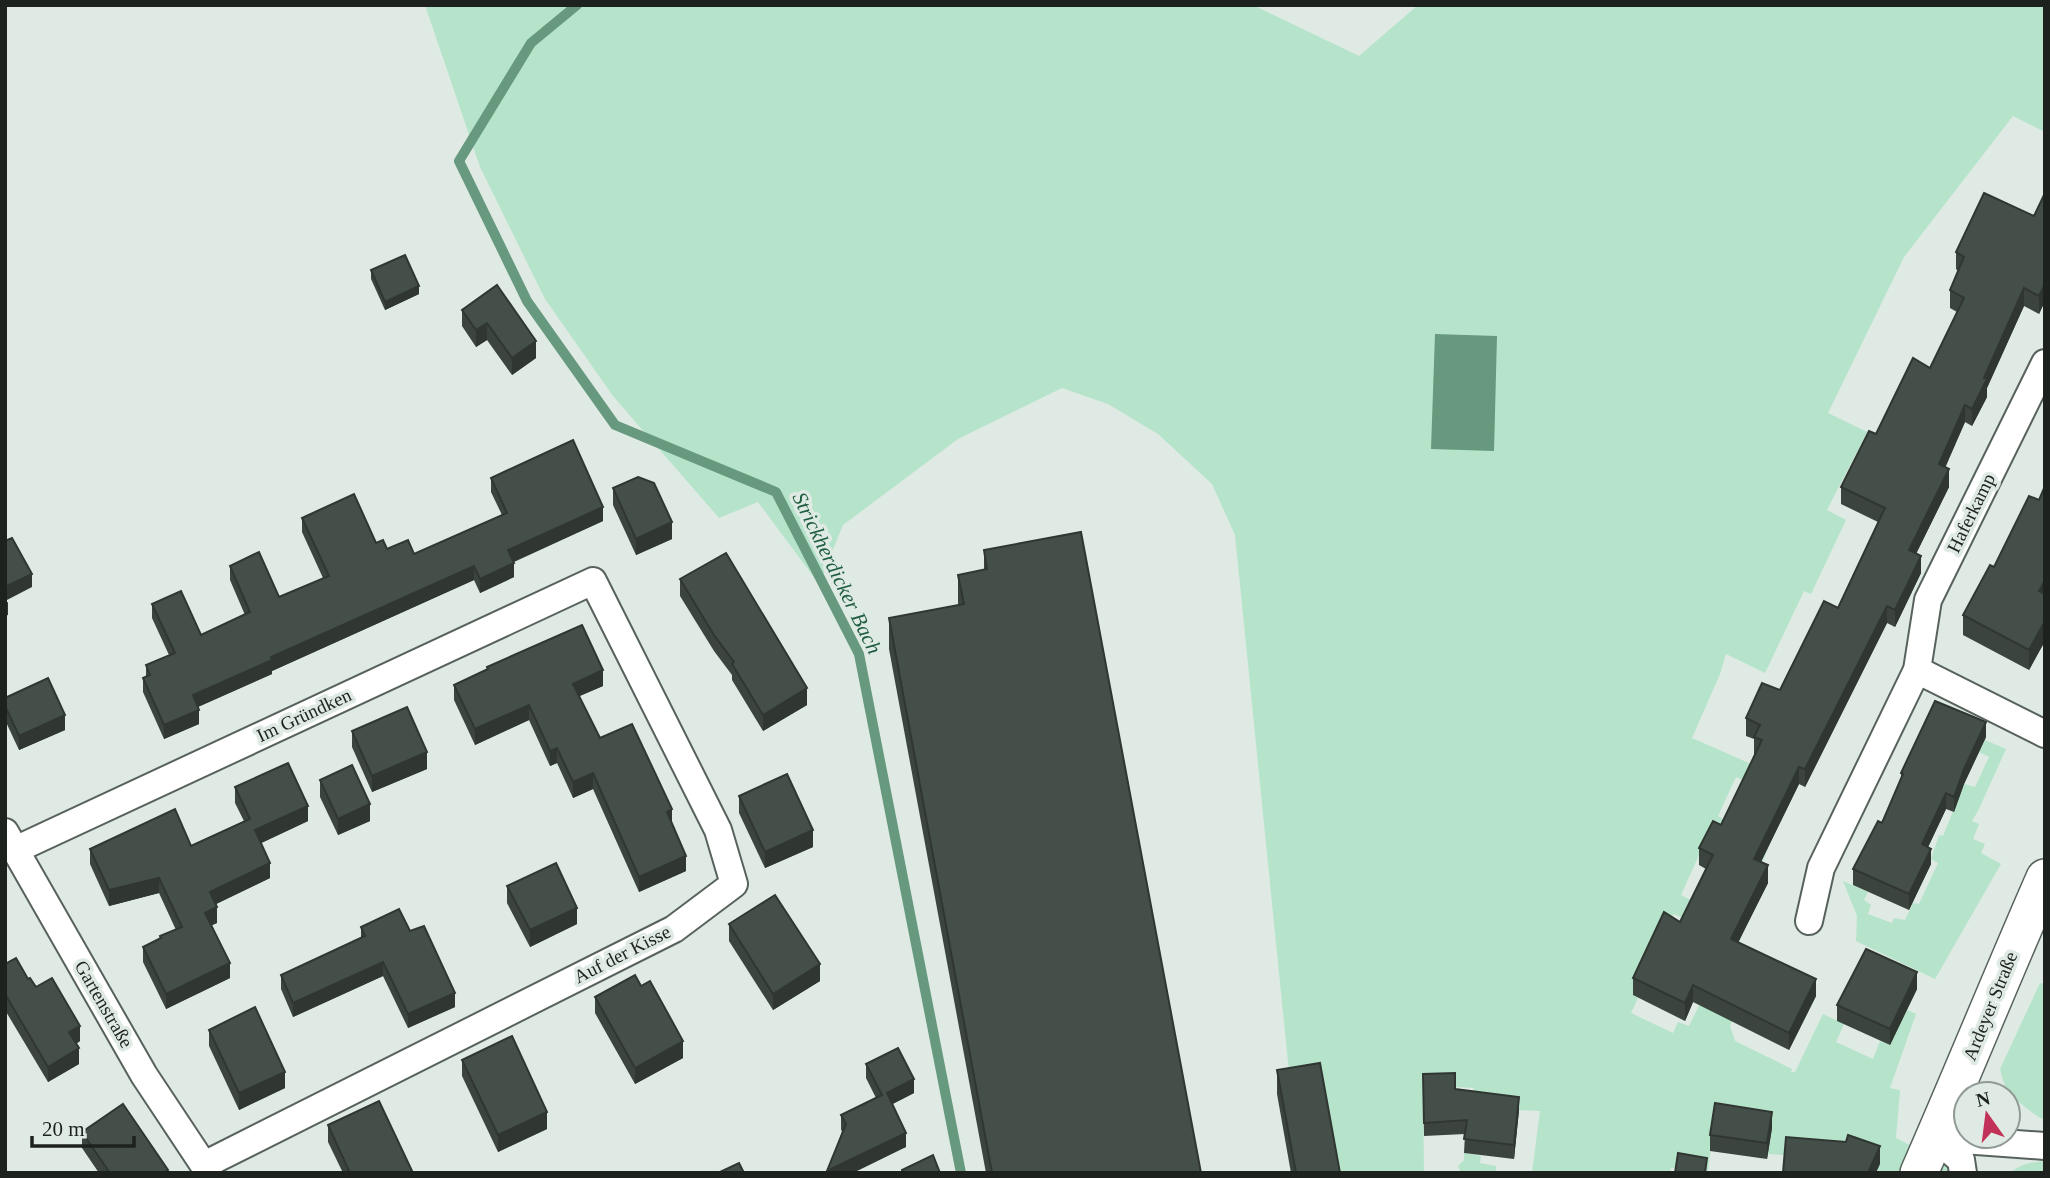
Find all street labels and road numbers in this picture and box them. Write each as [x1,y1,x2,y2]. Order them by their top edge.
street label: Haferkamp [1943,470,1999,556]
street label: Im Gründken [253,684,355,746]
street label: Auf der Kisse [570,921,674,987]
street label: Ardeyer Straße [1959,949,2021,1063]
street label: Gartenstraße [71,957,137,1051]

